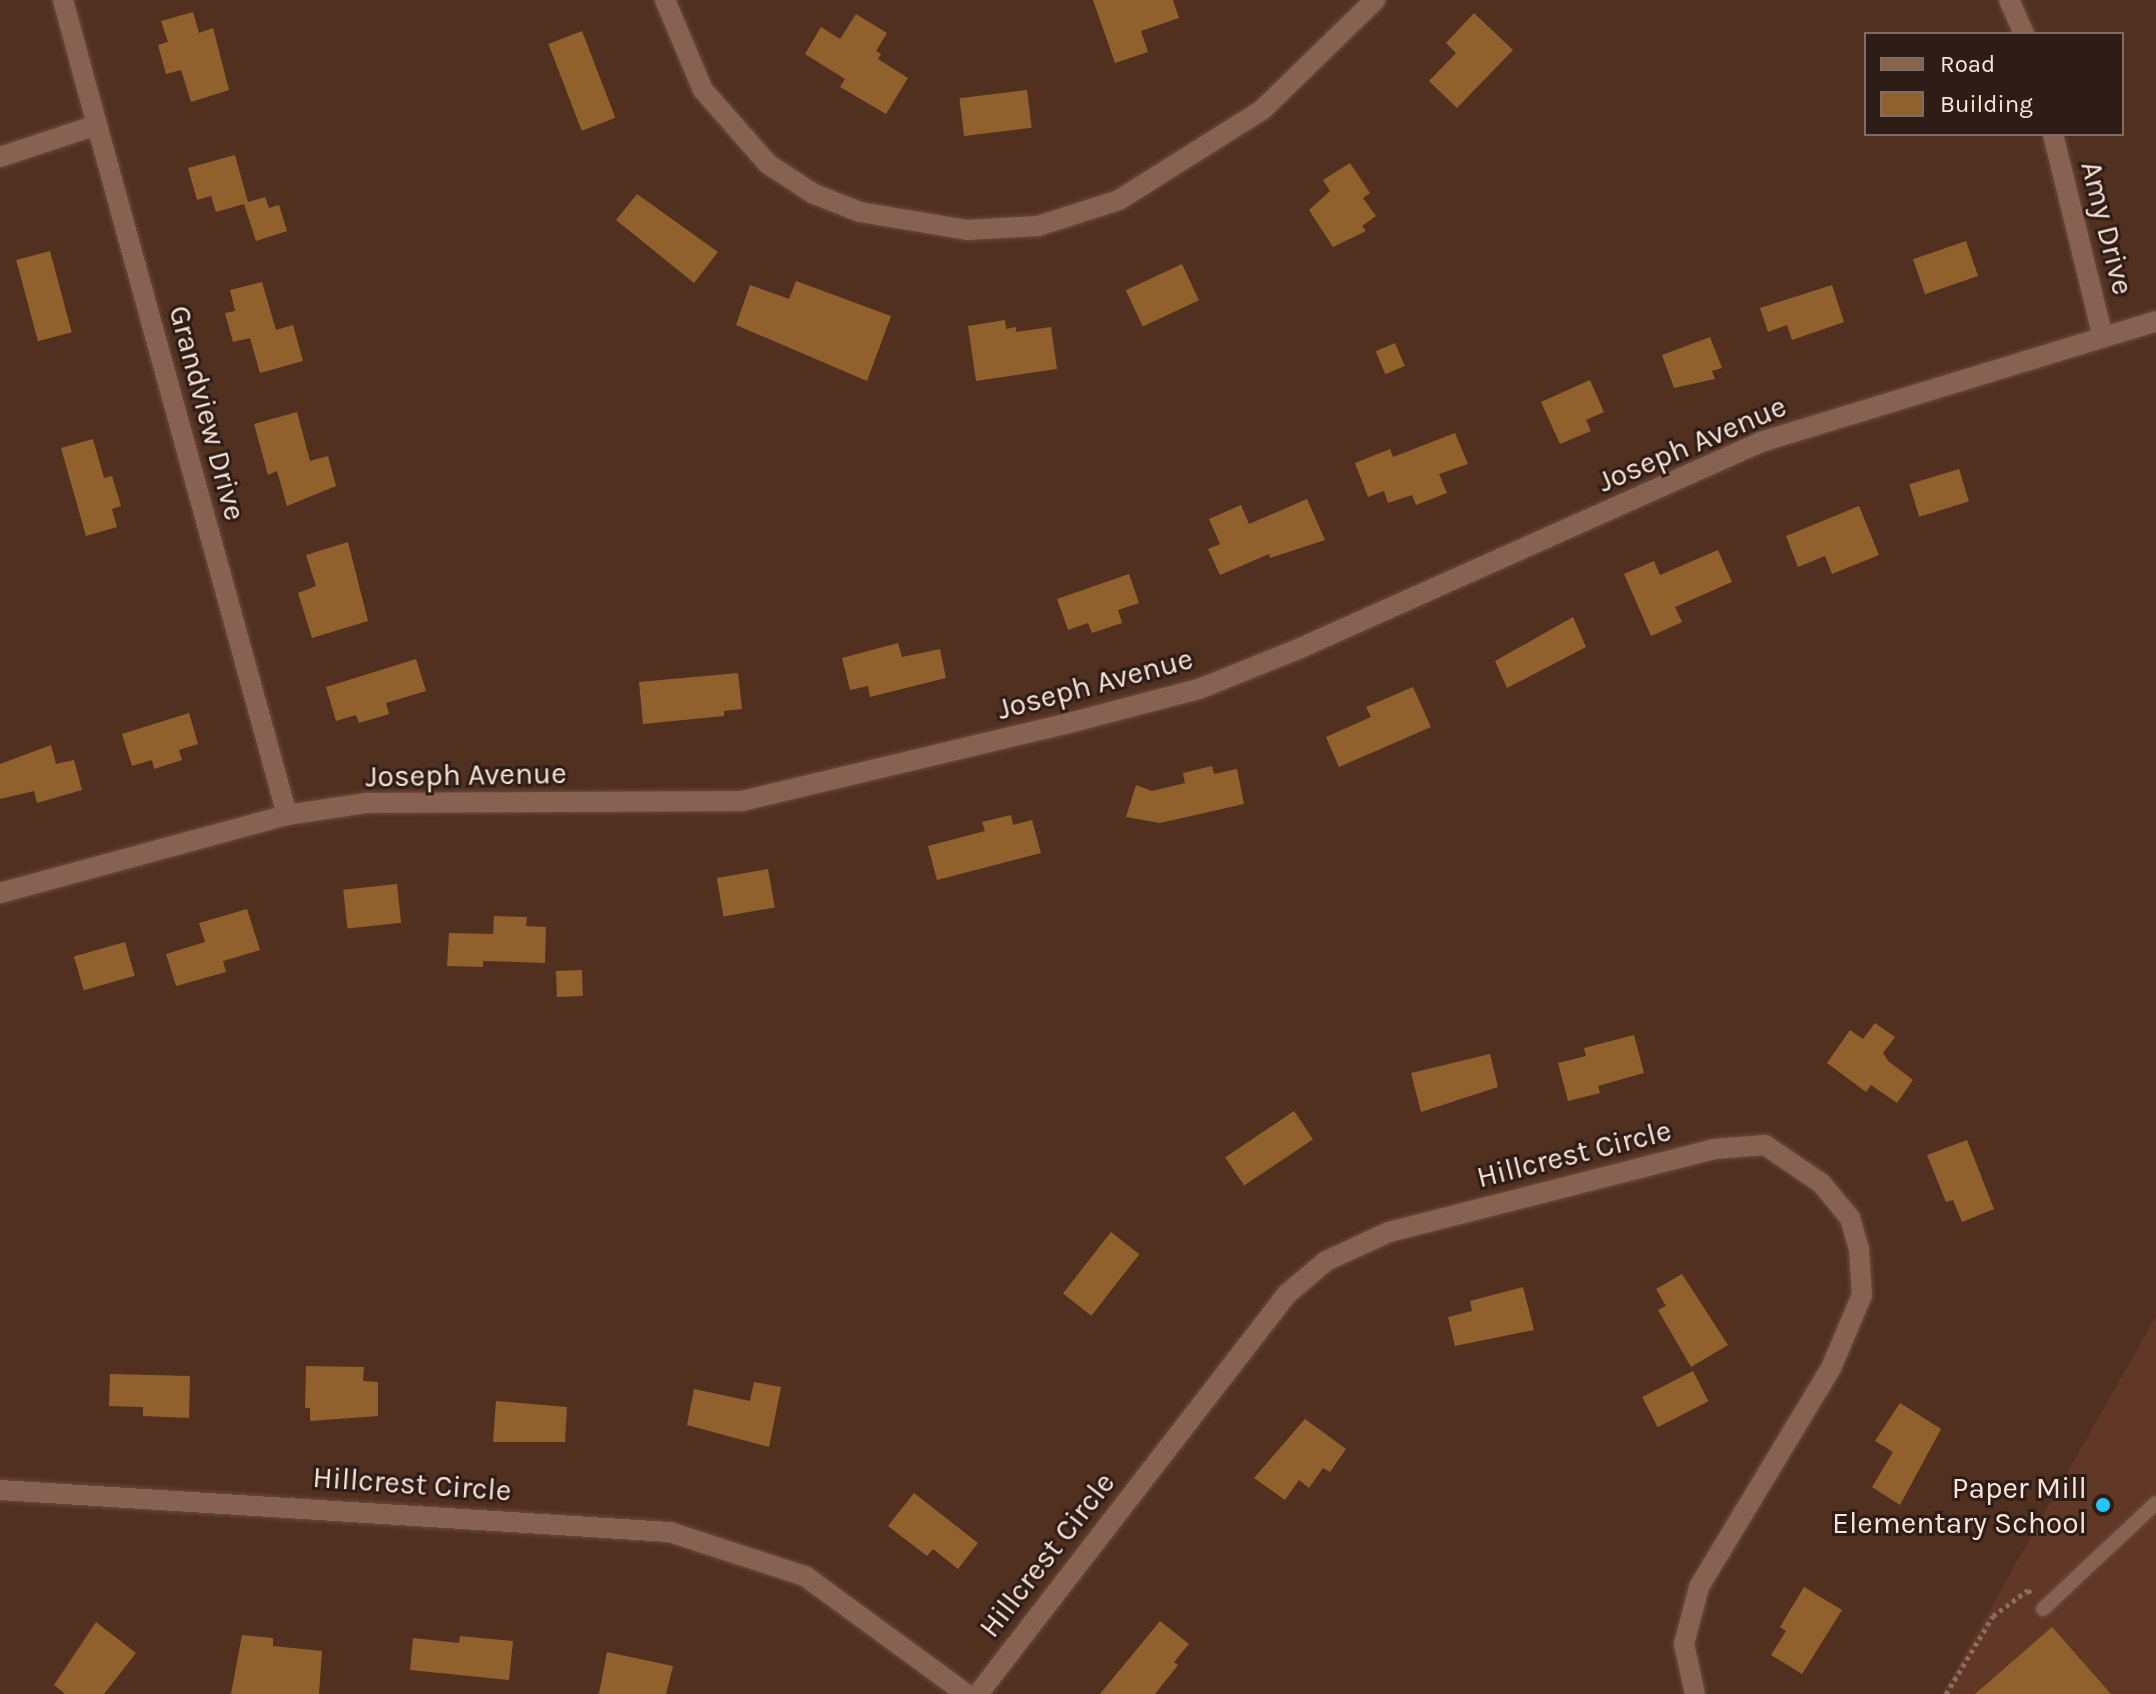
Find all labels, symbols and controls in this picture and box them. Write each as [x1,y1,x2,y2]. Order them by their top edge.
legend [1864,32,2124,136]
text: Road [1940,50,1995,78]
text: Building [1940,90,2033,118]
street label: Amy Drive [2073,157,2141,299]
street label: Grandview Drive [161,302,253,524]
street label: Joseph Avenue [1592,388,1792,500]
street label: Joseph Avenue [993,641,1197,727]
street label: Joseph Avenue [365,755,567,795]
street label: Hillcrest Circle [1473,1112,1675,1196]
street label: Hillcrest Circle [311,1459,513,1509]
street label: Hillcrest Circle [972,1465,1122,1645]
place label: Paper Mill Elementary School [1832,1470,2087,1540]
marker: Paper Mill Elementary School [2094,1496,2112,1514]

